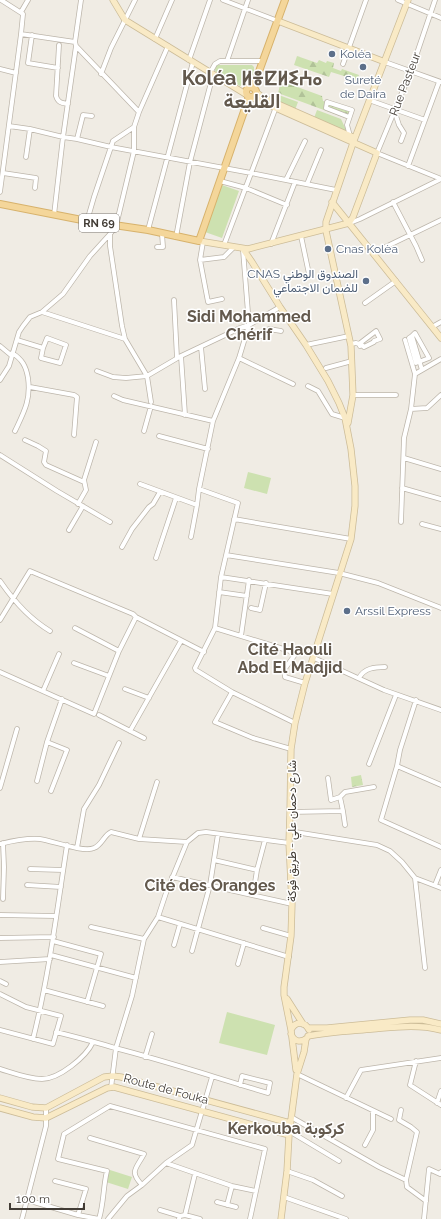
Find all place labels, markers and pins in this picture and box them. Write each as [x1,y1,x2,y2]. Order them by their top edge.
place label: Koléa [340,47,371,61]
marker: Koléa [327,49,337,59]
marker: Sureté de Daira [358,62,368,72]
place label: Sureté de Daira [340,73,386,101]
place label: Cnas Kolèa [336,242,398,256]
marker: Cnas Kolèa [323,244,333,254]
place label: CNAS الصندوق الوطني للضمان الاجتماعي [247,267,358,298]
marker: CNAS الصندوق الوطني للضمان الاجتماعي [361,276,371,286]
place label: Arssil Express [355,604,431,618]
marker: Arssil Express [342,606,352,616]

